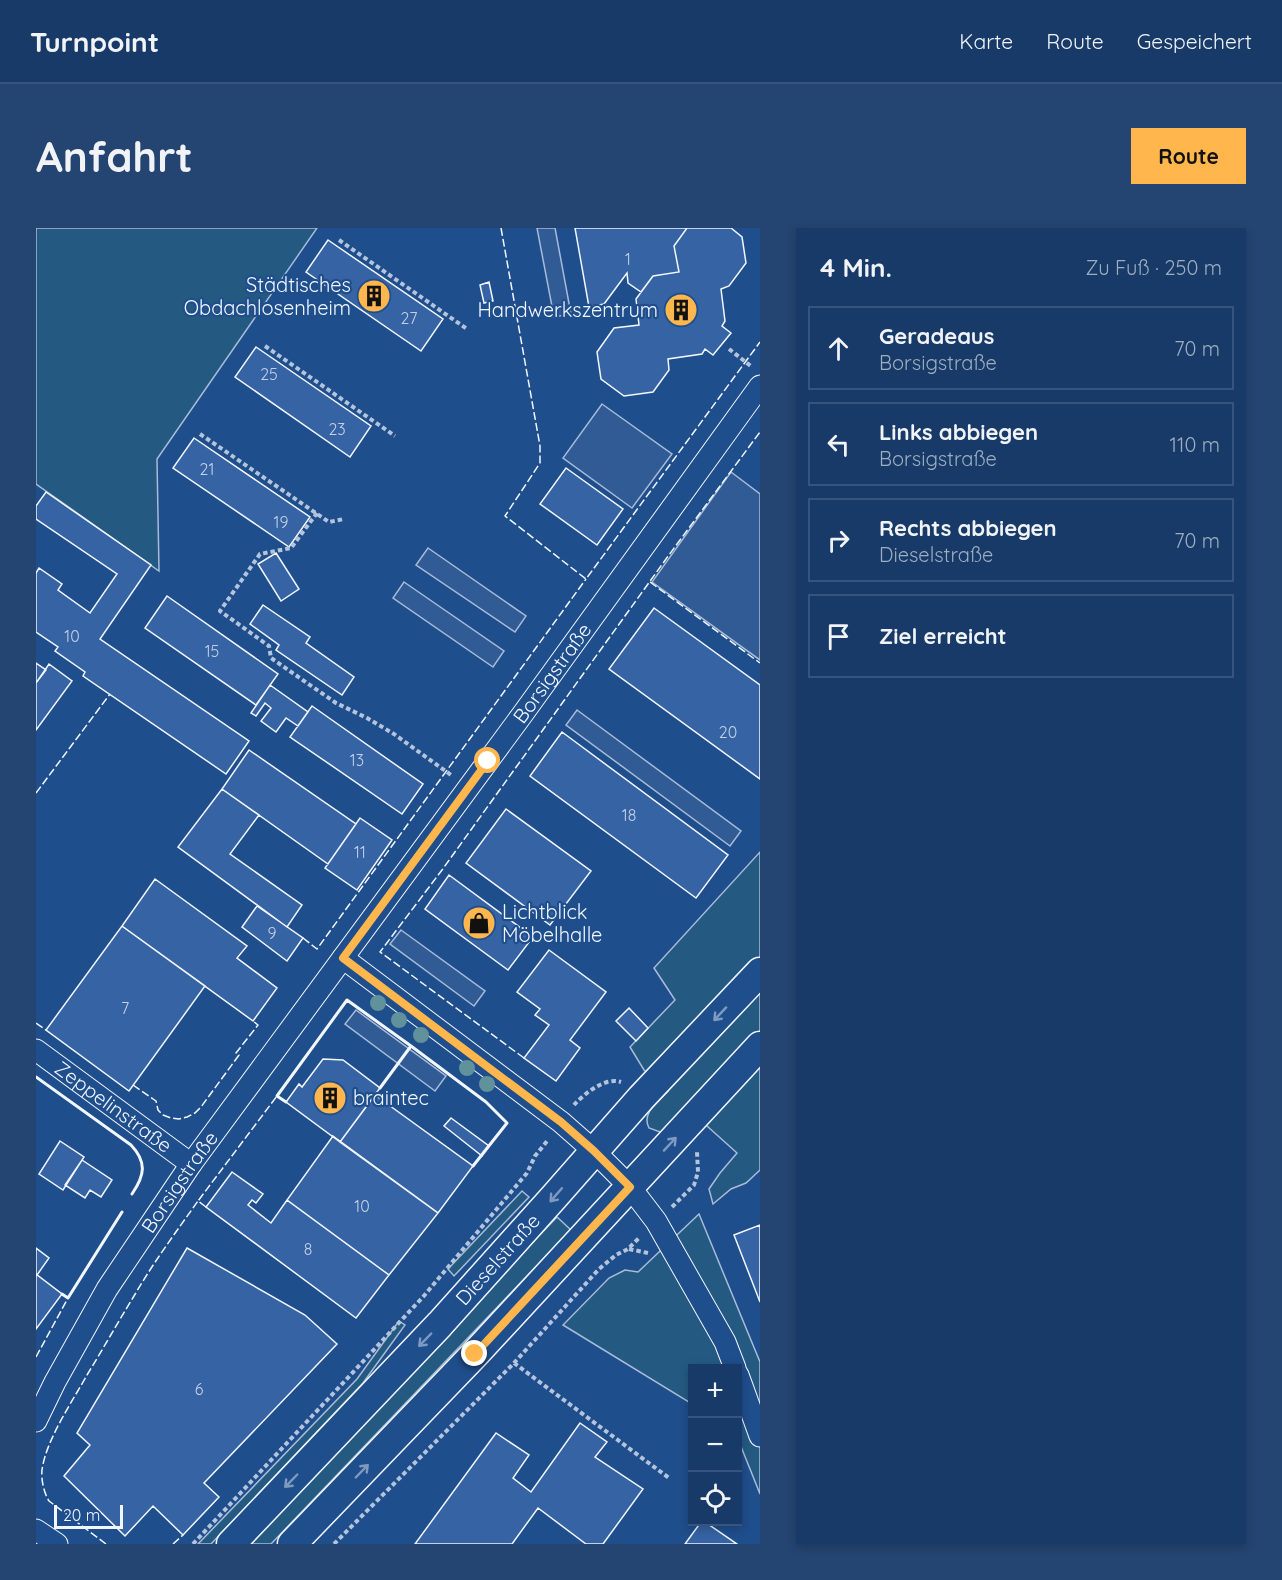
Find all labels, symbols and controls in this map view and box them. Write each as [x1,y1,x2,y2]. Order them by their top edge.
text: Turnpoint [30,24,159,59]
text: Karte [959,28,1013,54]
text: Route [1046,28,1104,54]
text: Gespeichert [1137,28,1252,54]
button: Route [1131,128,1246,184]
text: Anfahrt [36,130,193,183]
house number: 1 [625,249,631,269]
text: 4 Min. [820,251,892,284]
text: Zu Fuß · 250 m [1085,255,1222,280]
place label: Städtisches Obdachlosenheim [184,272,351,320]
building icon: Städtisches Obdachlosenheim [356,278,392,314]
building icon: Handwerkszentrum [663,292,699,328]
place label: Handwerkszentrum [477,297,658,322]
house number: 27 [401,308,417,328]
text: Geradeaus [879,322,994,350]
icon: ahead [822,332,855,365]
text: 70 m [1174,336,1220,361]
text: Borsigstraße [879,350,997,375]
house number: 25 [260,364,278,384]
text: Links abbiegen [879,418,1038,446]
house number: 23 [328,419,346,439]
icon: left [822,428,855,461]
text: 110 m [1170,432,1220,457]
text: Borsigstraße [879,446,997,471]
house number: 21 [200,459,214,479]
house number: 19 [274,512,288,532]
text: Rechts abbiegen [879,514,1057,542]
icon: right [822,524,855,557]
text: 70 m [1174,528,1220,553]
text: Dieselstraße [879,542,993,567]
street label: Borsigstraße [507,618,597,728]
icon: arrive [822,620,855,653]
text: Ziel erreicht [879,622,1007,650]
house number: 10 [64,626,80,646]
house number: 15 [205,641,219,661]
house number: 20 [719,722,737,742]
route start [474,747,500,773]
house number: 13 [350,750,364,770]
house number: 18 [622,805,636,825]
house number: 11 [354,842,366,862]
place label: Lichtblick Möbelhalle [502,899,602,947]
shop icon: Lichtblick Möbelhalle [461,905,497,941]
house number: 9 [268,923,277,943]
house number: 7 [121,998,129,1018]
one-way arrow [713,1007,727,1022]
street label: Zeppelinstraße [50,1055,177,1158]
building icon: braintec [312,1080,348,1116]
place label: braintec [353,1085,429,1110]
street label: Borsigstraße [135,1126,223,1238]
one-way arrow [662,1137,676,1152]
one-way arrow [549,1187,563,1202]
house number: 10 [354,1196,370,1216]
street label: Dieselstraße [450,1208,545,1310]
house number: 8 [304,1239,312,1259]
one-way arrow [418,1332,432,1347]
route end [461,1340,487,1366]
map controls [688,1364,742,1526]
button: + [688,1364,742,1418]
house number: 6 [195,1379,204,1399]
button: − [688,1418,742,1472]
one-way arrow [355,1464,369,1479]
button: locate [688,1472,742,1526]
one-way arrow [284,1474,298,1489]
scale bar [54,1502,123,1530]
text: 20 m [63,1505,100,1525]

